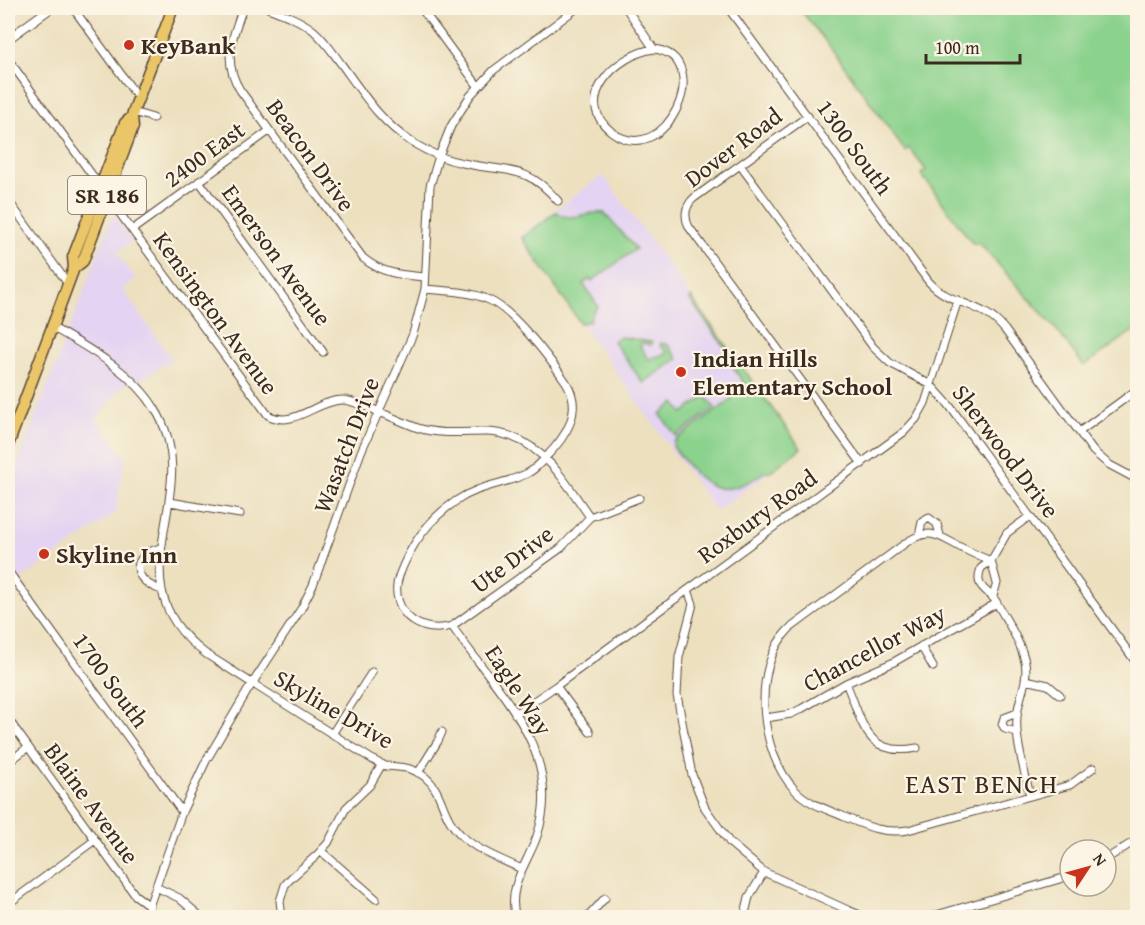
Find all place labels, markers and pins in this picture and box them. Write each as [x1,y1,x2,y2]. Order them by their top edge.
place label: KeyBank [141,28,236,63]
marker: KeyBank [122,38,136,52]
place label: Indian Hills Elementary School [693,341,893,404]
marker: Indian Hills Elementary School [674,365,688,379]
place label: Skyline Inn [56,537,177,572]
marker: Skyline Inn [37,547,51,561]

